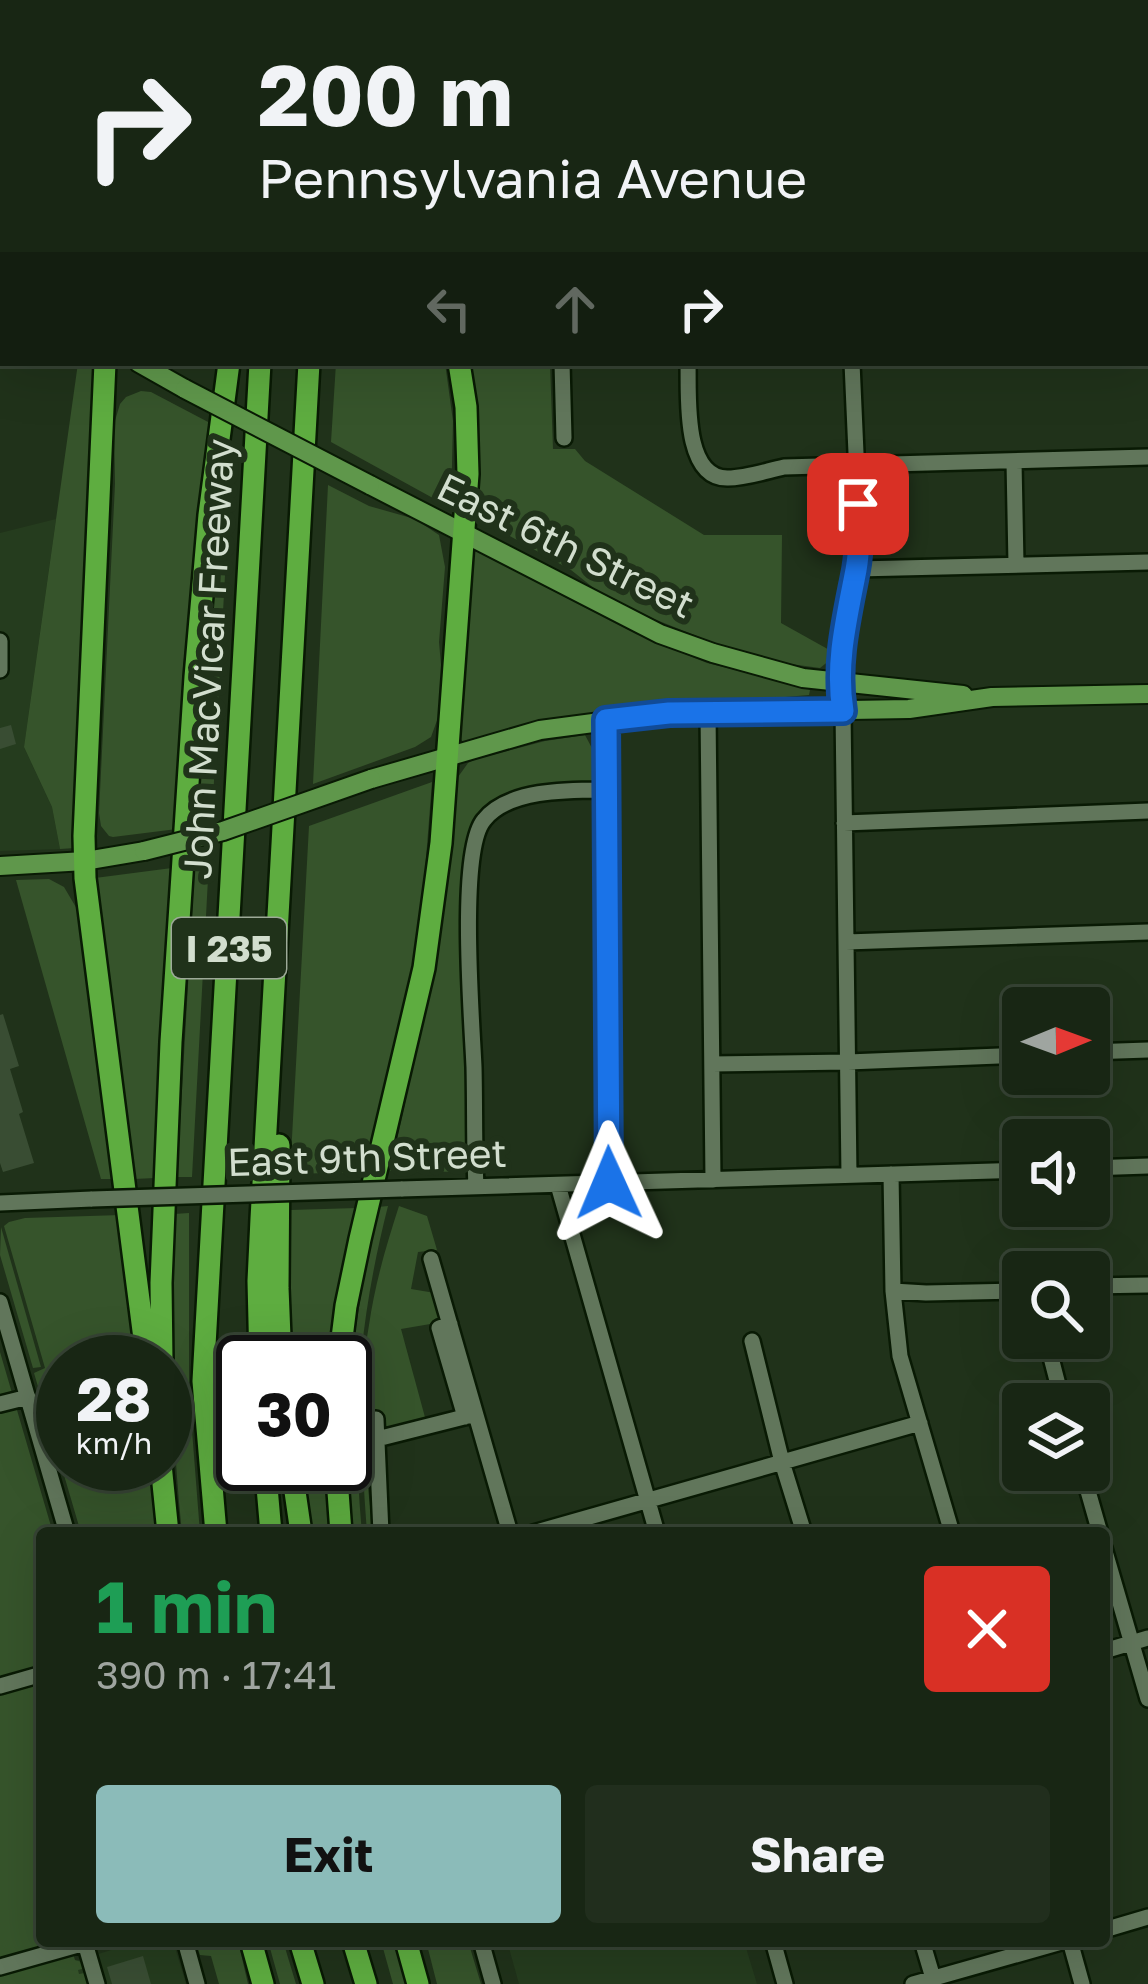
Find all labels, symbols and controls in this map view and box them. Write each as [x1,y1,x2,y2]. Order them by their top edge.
text: 200 m [258,44,513,144]
icon: right [60,48,216,204]
text: Pennsylvania Avenue [258,145,807,210]
icon: left [416,276,482,342]
icon: ahead [542,276,608,342]
icon: right [668,276,734,342]
street label: John MacVicar Freeway [173,437,243,881]
pin [807,453,909,555]
street label: East 6th Street [430,463,702,627]
icon: arrive [825,471,891,537]
road number: I 235 [172,918,286,978]
north arrow [1002,987,1110,1095]
map controls [1002,987,1110,1491]
button: sound [1002,1119,1110,1227]
position arrow [546,1120,672,1246]
street label: East 9th Street [226,1129,508,1185]
button: search [1002,1251,1110,1359]
speed limit sign: 30 [216,1335,372,1491]
text: 28 [76,1362,151,1434]
button: layers [1002,1383,1110,1491]
text: km/h [76,1425,152,1461]
text: 1 min [96,1562,277,1649]
button: close [924,1566,1050,1692]
text: 390 m · 17:41 [96,1651,336,1698]
button: Exit [96,1785,561,1923]
button: Share [585,1785,1050,1923]

